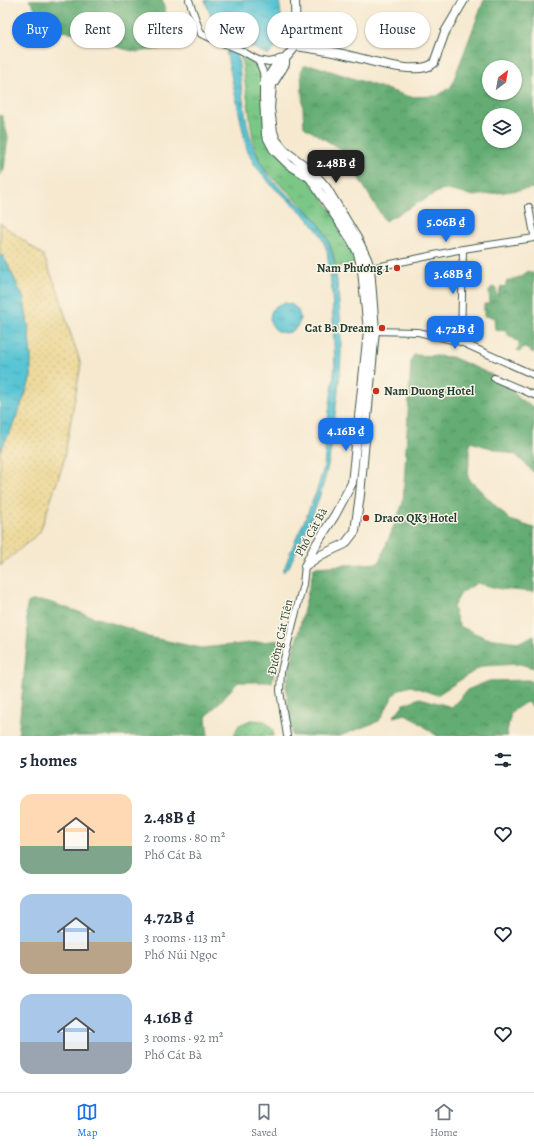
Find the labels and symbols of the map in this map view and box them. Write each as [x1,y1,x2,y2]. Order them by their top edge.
north arrow [482,60,522,100]
pin: 2.48B ₫ [299,150,373,184]
pin: 5.06B ₫ [409,209,483,243]
place label: Nam Phương 1 [317,260,390,276]
pin: 3.68B ₫ [416,261,490,295]
marker: Nam Phương 1 [392,263,402,273]
pin: 4.72B ₫ [418,316,492,350]
place label: Cat Ba Dream [305,320,374,336]
marker: Cat Ba Dream [377,323,387,333]
place label: Nam Duong Hotel [384,383,475,399]
marker: Nam Duong Hotel [371,386,381,396]
pin: 4.16B ₫ [309,418,383,452]
street label: Phố Cát Bà [291,504,331,559]
place label: Draco QK3 Hotel [374,510,458,526]
marker: Draco QK3 Hotel [361,513,371,523]
street label: Đường Cát Tiên [264,597,297,676]

